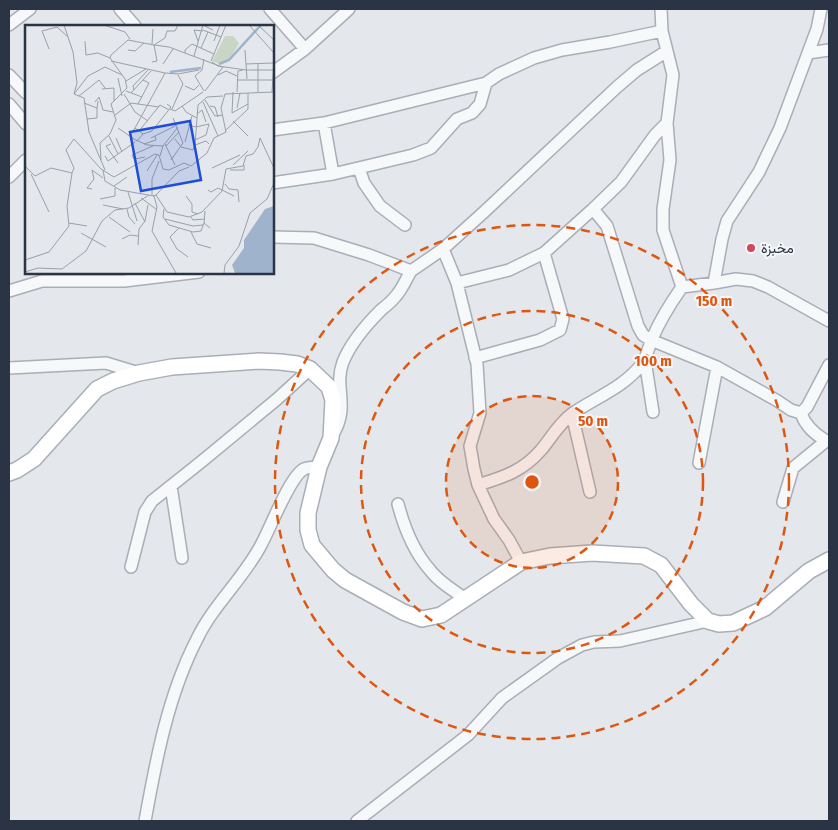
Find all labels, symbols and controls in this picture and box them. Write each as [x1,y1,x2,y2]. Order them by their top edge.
inset map [25,25,274,274]
place label: مخبزة [761,240,794,257]
marker: مخبزة [745,242,757,254]
text: 150 m [696,292,732,310]
text: 100 m [634,352,672,370]
text: 50 m [578,412,608,430]
centre of rings [523,473,541,491]

